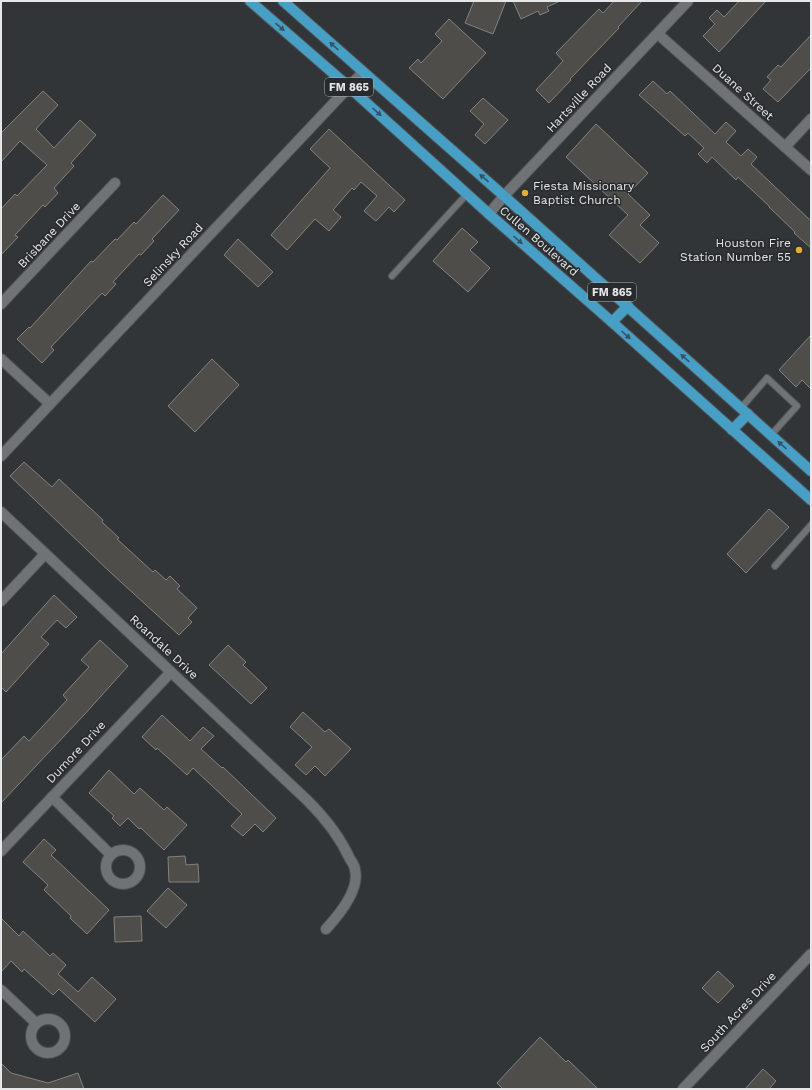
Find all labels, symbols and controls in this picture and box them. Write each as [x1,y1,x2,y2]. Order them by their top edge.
one-way arrow [274,22,285,31]
one-way arrow [329,42,339,51]
street label: Hartsville Road [544,61,614,135]
street label: Duane Street [710,61,776,123]
road number: FM 865 [325,78,373,96]
one-way arrow [372,108,382,117]
one-way arrow [479,173,489,182]
place label: Fiesta Missionary Baptist Church [533,179,635,207]
marker: Fiesta Missionary Baptist Church [520,188,530,198]
street label: Brisbane Drive [15,199,83,271]
street label: Cullen Boulevard [497,203,581,279]
street label: Selinsky Road [140,220,206,290]
one-way arrow [513,235,523,245]
place label: Houston Fire Station Number 55 [680,236,791,264]
marker: Houston Fire Station Number 55 [794,245,804,255]
road number: FM 865 [588,283,636,301]
one-way arrow [621,330,632,339]
one-way arrow [680,353,690,362]
one-way arrow [777,440,787,449]
street label: Roandale Drive [127,612,201,682]
street label: Dumore Drive [44,718,109,786]
street label: South Acres Drive [697,969,779,1055]

